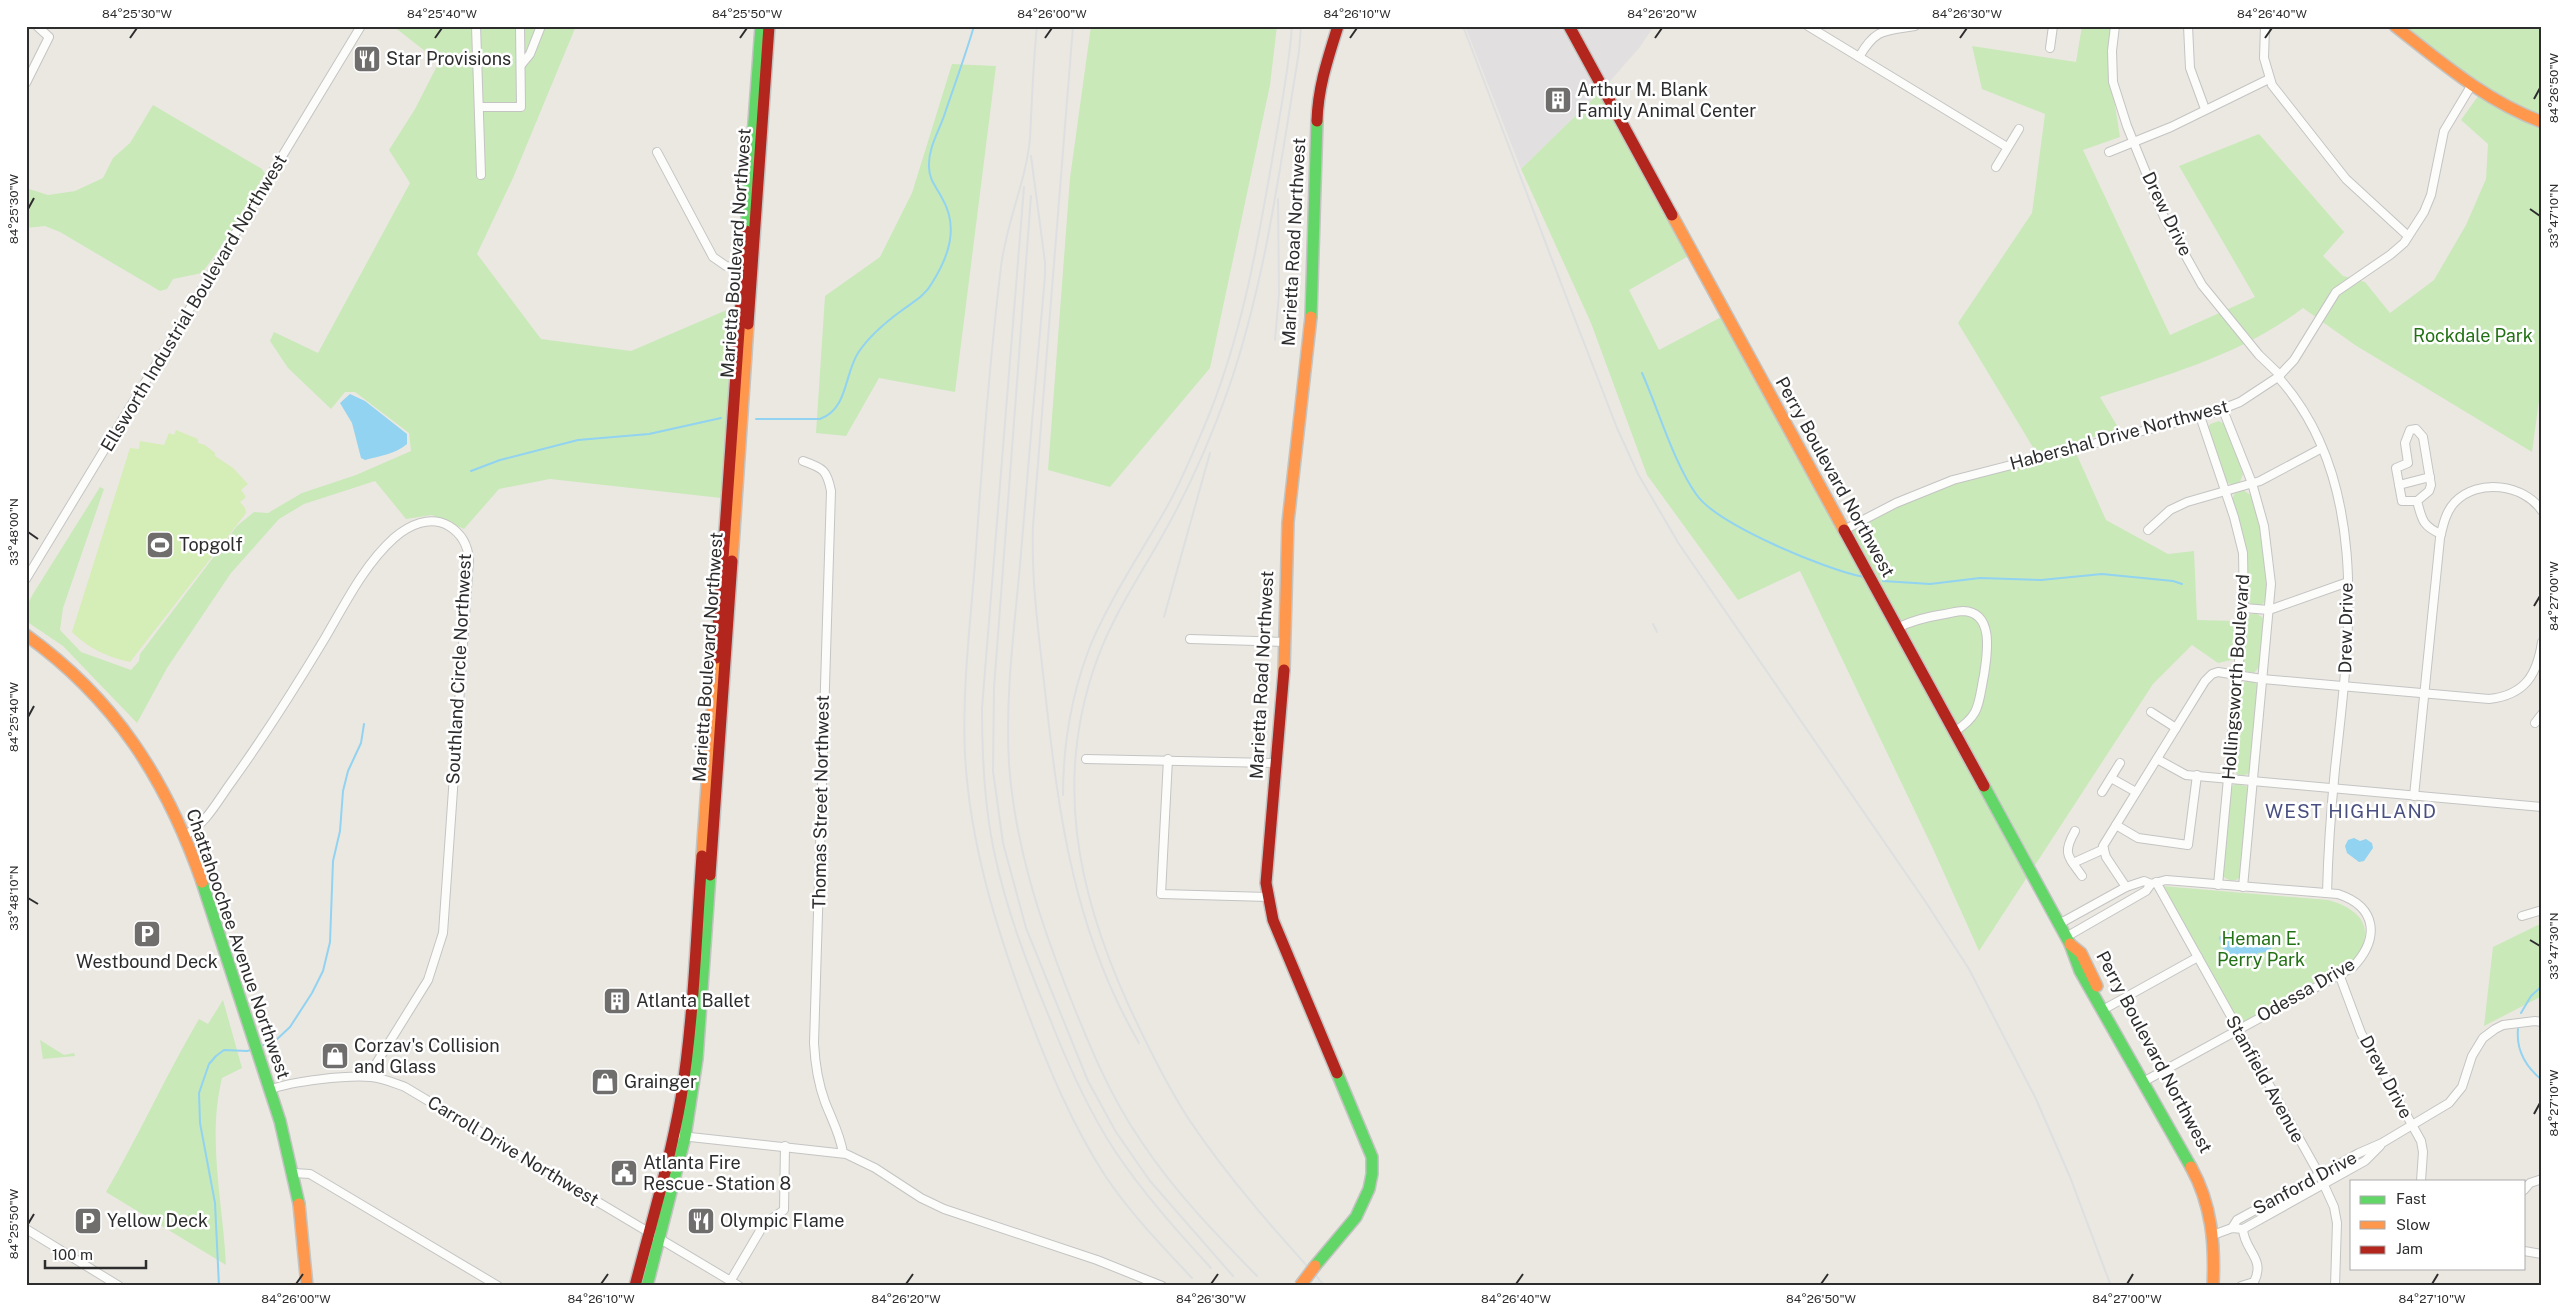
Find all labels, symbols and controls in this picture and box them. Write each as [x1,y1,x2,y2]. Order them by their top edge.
text: 84°25'30"W [102,7,173,21]
text: 84°25'40"W [407,7,478,21]
text: 84°25'50"W [712,7,783,21]
text: 84°26'00"W [1017,7,1087,21]
text: 84°26'10"W [1323,7,1391,21]
text: 84°26'20"W [1627,7,1697,21]
text: 84°26'30"W [1932,7,2002,21]
text: 84°26'40"W [2237,7,2307,21]
restaurant icon: Star Provisions [352,44,382,74]
place label: Star Provisions [386,48,511,69]
text: 84°26'50"W [2547,52,2561,123]
place label: Arthur M. Blank Family Animal Center [1577,79,1756,121]
building icon: Arthur M. Blank Family Animal Center [1543,85,1573,115]
street label: Marietta Boulevard Northwest [716,127,755,379]
street label: Marietta Road Northwest [1278,137,1309,347]
street label: Ellsworth Industrial Boulevard Northwest [96,150,291,455]
street label: Drew Drive [2138,168,2197,259]
text: 84°25'30"W [7,173,21,244]
text: 33°47'10"N [2547,184,2561,248]
park label: Rockdale Park [2413,325,2533,346]
street label: Perry Boulevard Northwest [1772,373,1899,581]
street label: Habershal Drive Northwest [2007,395,2231,474]
text: 33°48'00"N [7,498,21,566]
sports icon: Topgolf [145,530,175,560]
street label: Marietta Boulevard Northwest [688,531,727,783]
place label: Topgolf [179,534,243,555]
street label: Southland Circle Northwest [442,553,475,785]
text: 84°27'00"W [2547,561,2561,631]
street label: Marietta Road Northwest [1246,570,1277,780]
street label: Hollingsworth Boulevard [2218,573,2253,781]
street label: Drew Drive [2334,582,2357,674]
text: 84°25'40"W [7,681,21,752]
street label: Thomas Street Northwest [808,695,833,909]
district label: WEST HIGHLAND [2265,800,2437,822]
street label: Chattahoochee Avenue Northwest [182,806,295,1082]
text: 33°48'10"N [7,865,21,931]
text: 33°47'30"N [2547,912,2561,980]
parking icon: Westbound Deck [132,919,162,949]
park label: Heman E. Perry Park [2217,928,2305,970]
street label: Perry Boulevard Northwest [2092,947,2217,1156]
place label: Westbound Deck [76,951,218,972]
street label: Odessa Drive [2253,953,2358,1026]
building icon: Atlanta Ballet [602,986,632,1016]
place label: Atlanta Ballet [636,990,750,1011]
street label: Stanfield Avenue [2222,1011,2309,1146]
street label: Drew Drive [2356,1032,2417,1122]
place label: Corzav's Collision and Glass [354,1035,500,1077]
shop icon: Corzav's Collision and Glass [320,1041,350,1071]
shop icon: Grainger [590,1067,620,1097]
text: 84°27'10"W [2547,1069,2561,1136]
place label: Grainger [624,1071,697,1092]
street label: Carroll Drive Northwest [424,1091,603,1210]
street label: Sanford Drive [2249,1146,2360,1219]
place label: Atlanta Fire Rescue - Station 8 [643,1152,791,1194]
public building icon: Atlanta Fire Rescue - Station 8 [609,1158,639,1188]
legend [2350,1180,2526,1270]
text: 84°25'50"W [7,1188,21,1259]
text: Fast [2396,1190,2426,1207]
parking icon: Yellow Deck [73,1206,103,1236]
restaurant icon: Olympic Flame [686,1206,716,1236]
place label: Yellow Deck [107,1210,208,1231]
place label: Olympic Flame [720,1210,844,1231]
text: Slow [2396,1216,2431,1233]
scale bar [45,1237,146,1269]
text: Jam [2396,1240,2423,1257]
text: 100 m [52,1246,93,1263]
text: 84°26'00"W [261,1292,331,1306]
text: 84°26'10"W [567,1292,635,1306]
text: 84°26'20"W [871,1292,941,1306]
text: 84°26'30"W [1176,1292,1246,1306]
text: 84°26'40"W [1481,1292,1551,1306]
text: 84°26'50"W [1786,1292,1857,1306]
text: 84°27'00"W [2092,1292,2162,1306]
text: 84°27'10"W [2399,1292,2466,1306]

